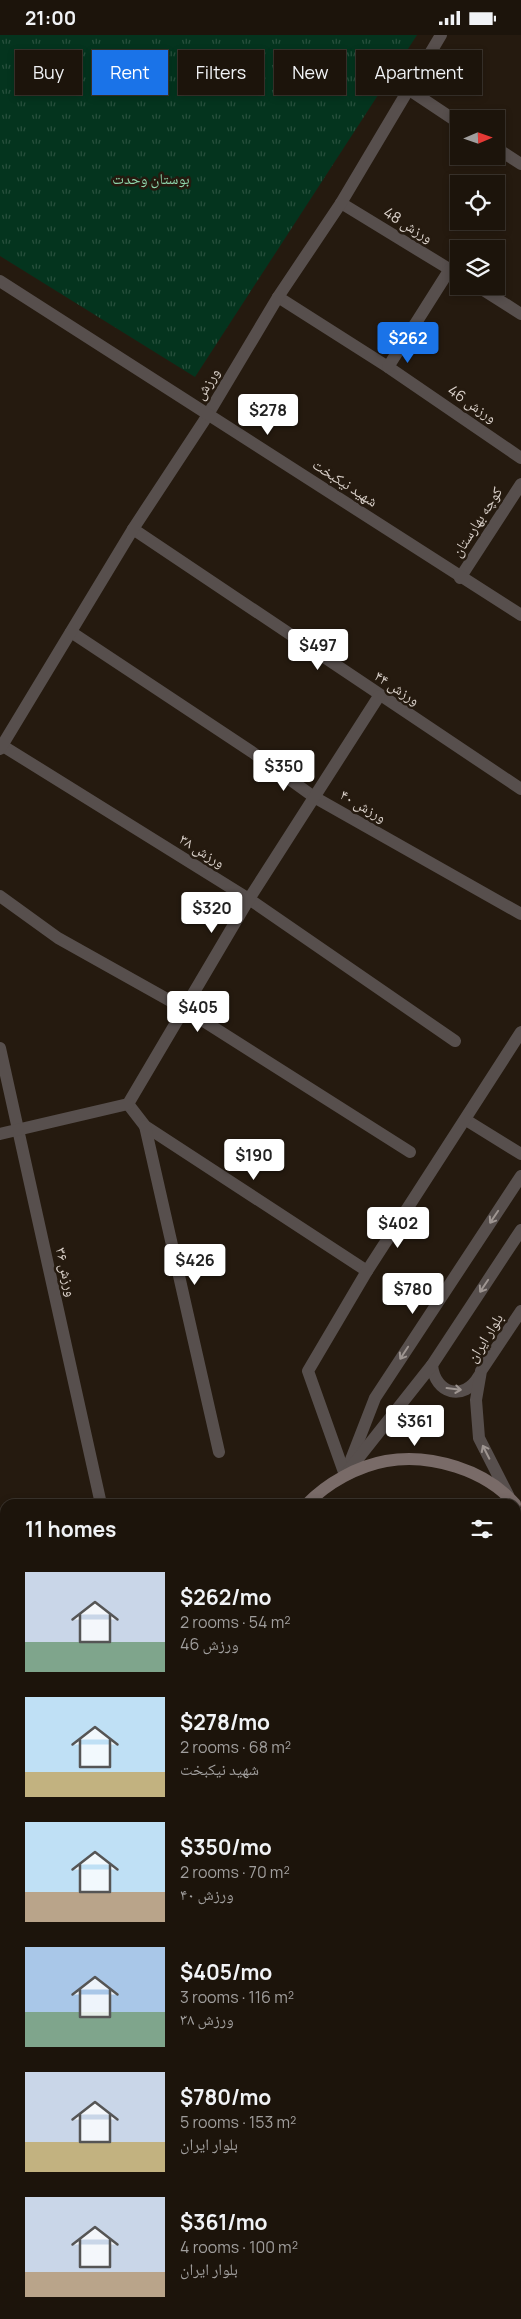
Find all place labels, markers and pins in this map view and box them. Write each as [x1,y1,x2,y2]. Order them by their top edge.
pin: $262 [378,321,438,364]
pin: $278 [238,393,298,436]
pin: $497 [288,629,348,671]
pin: $350 [254,749,314,792]
pin: $320 [182,891,242,934]
pin: $405 [168,991,228,1033]
pin: $190 [224,1139,284,1181]
pin: $402 [368,1207,428,1249]
pin: $426 [165,1243,225,1286]
pin: $780 [383,1273,443,1315]
pin: $361 [385,1405,445,1447]

